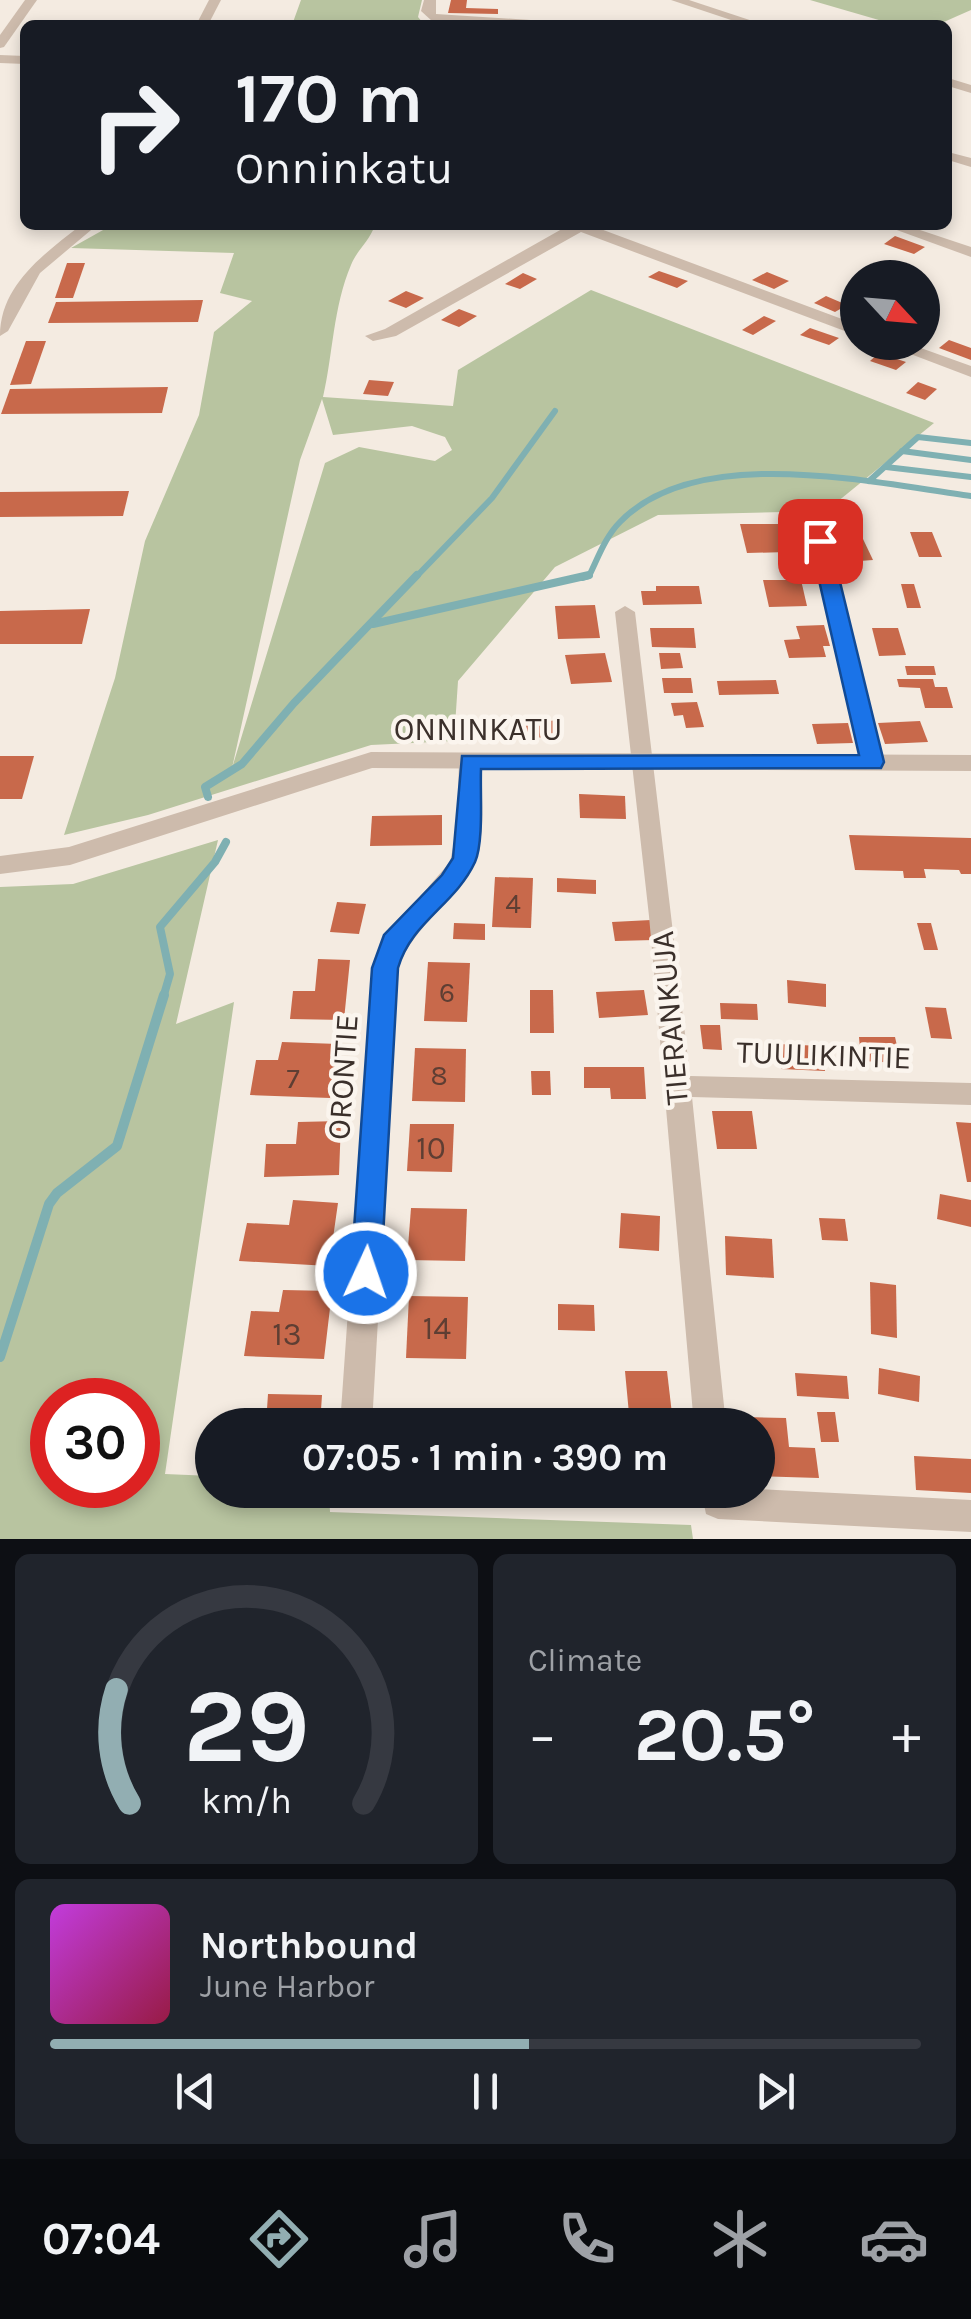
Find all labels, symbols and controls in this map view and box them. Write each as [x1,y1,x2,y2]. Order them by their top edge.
text: 170 m [235,58,423,140]
icon: right [70,60,200,190]
text: Onninkatu [235,142,453,194]
north arrow [840,260,940,360]
map controls [840,260,940,360]
pin [778,499,863,584]
icon: arrive [793,514,848,569]
street label: ONNINKATU [394,711,562,748]
house number: 4 [505,887,521,920]
street label: TIERANKUJA [644,929,696,1107]
house number: 6 [439,976,455,1009]
street label: ORONTIE [320,1013,366,1141]
street label: TUULIKINTIE [736,1033,912,1077]
house number: 8 [430,1059,448,1092]
house number: 7 [286,1062,300,1095]
house number: 10 [416,1130,446,1167]
position arrow [314,1221,418,1325]
house number: 14 [423,1310,451,1347]
house number: 13 [272,1316,302,1353]
speed limit sign: 30 [30,1378,160,1508]
text: 07:05 · 1 min · 390 m [302,1435,668,1480]
text: Climate [528,1642,642,1679]
text: 29 [183,1666,310,1787]
text: 20.5° [634,1691,815,1779]
text: − [528,1703,557,1767]
text: + [892,1703,921,1767]
text: km/h [201,1780,292,1822]
text: Northbound [200,1923,418,1968]
text: June Harbor [200,1968,374,2005]
icon: previous [168,2064,223,2119]
icon: pause [458,2064,513,2119]
icon: next [748,2064,803,2119]
icon: directions [244,2204,314,2274]
icon: music [398,2204,468,2274]
icon: phone [552,2204,622,2274]
icon: climate [705,2204,775,2274]
icon: car [859,2204,929,2274]
text: 07:04 [42,2213,160,2265]

